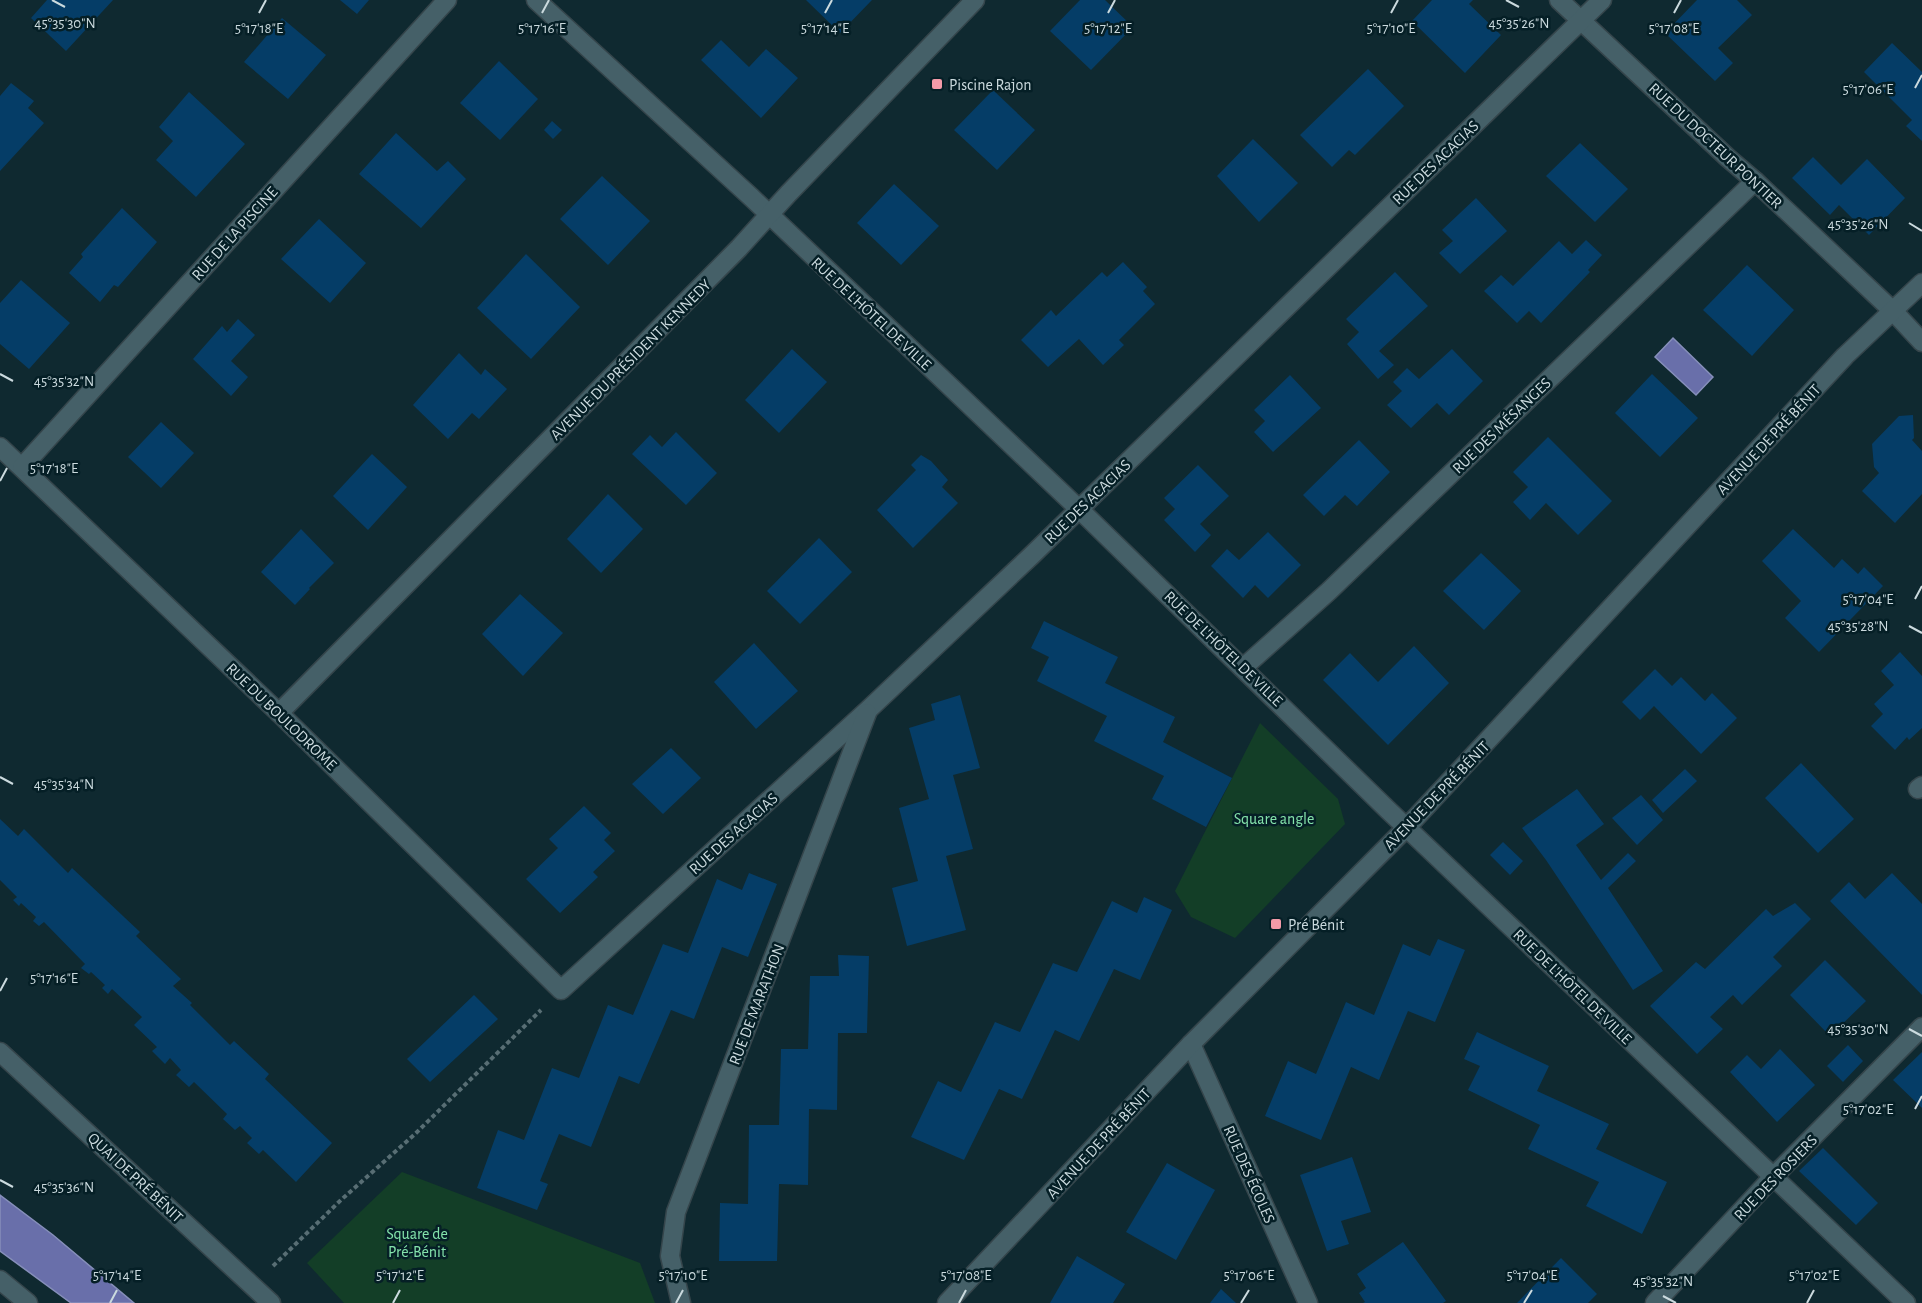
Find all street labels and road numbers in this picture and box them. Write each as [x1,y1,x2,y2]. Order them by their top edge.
street label: RUE DU DOCTEUR PONTIER [1646,80,1785,212]
street label: RUE DES ACACIAS [1390,118,1482,208]
street label: RUE DE LA PISCINE [189,184,281,283]
street label: RUE DE L'HÔTEL DE VILLE [808,253,936,373]
street label: AVENUE DU PRÉSIDENT KENNEDY [546,274,715,443]
street label: RUE DES MÉSANGES [1448,373,1554,477]
street label: AVENUE DE PRÉ BÉNIT [1712,380,1824,498]
street label: RUE DES ACACIAS [1042,457,1134,547]
street label: RUE DE L'HÔTEL DE VILLE [1161,587,1287,709]
street label: RUE DU BOULODROME [223,660,340,774]
street label: AVENUE DE PRÉ BÉNIT [1379,737,1493,853]
street label: RUE DES ACACIAS [686,790,781,877]
street label: RUE DE L'HÔTEL DE VILLE [1510,925,1636,1047]
street label: RUE DE MARATHON [726,942,787,1067]
street label: AVENUE DE PRÉ BÉNIT [1042,1084,1154,1202]
street label: RUE DES ÉCOLES [1220,1122,1280,1226]
street label: QUAI DE PRÉ BÉNIT [84,1128,187,1227]
street label: RUE DES ROSIERS [1731,1132,1820,1224]

